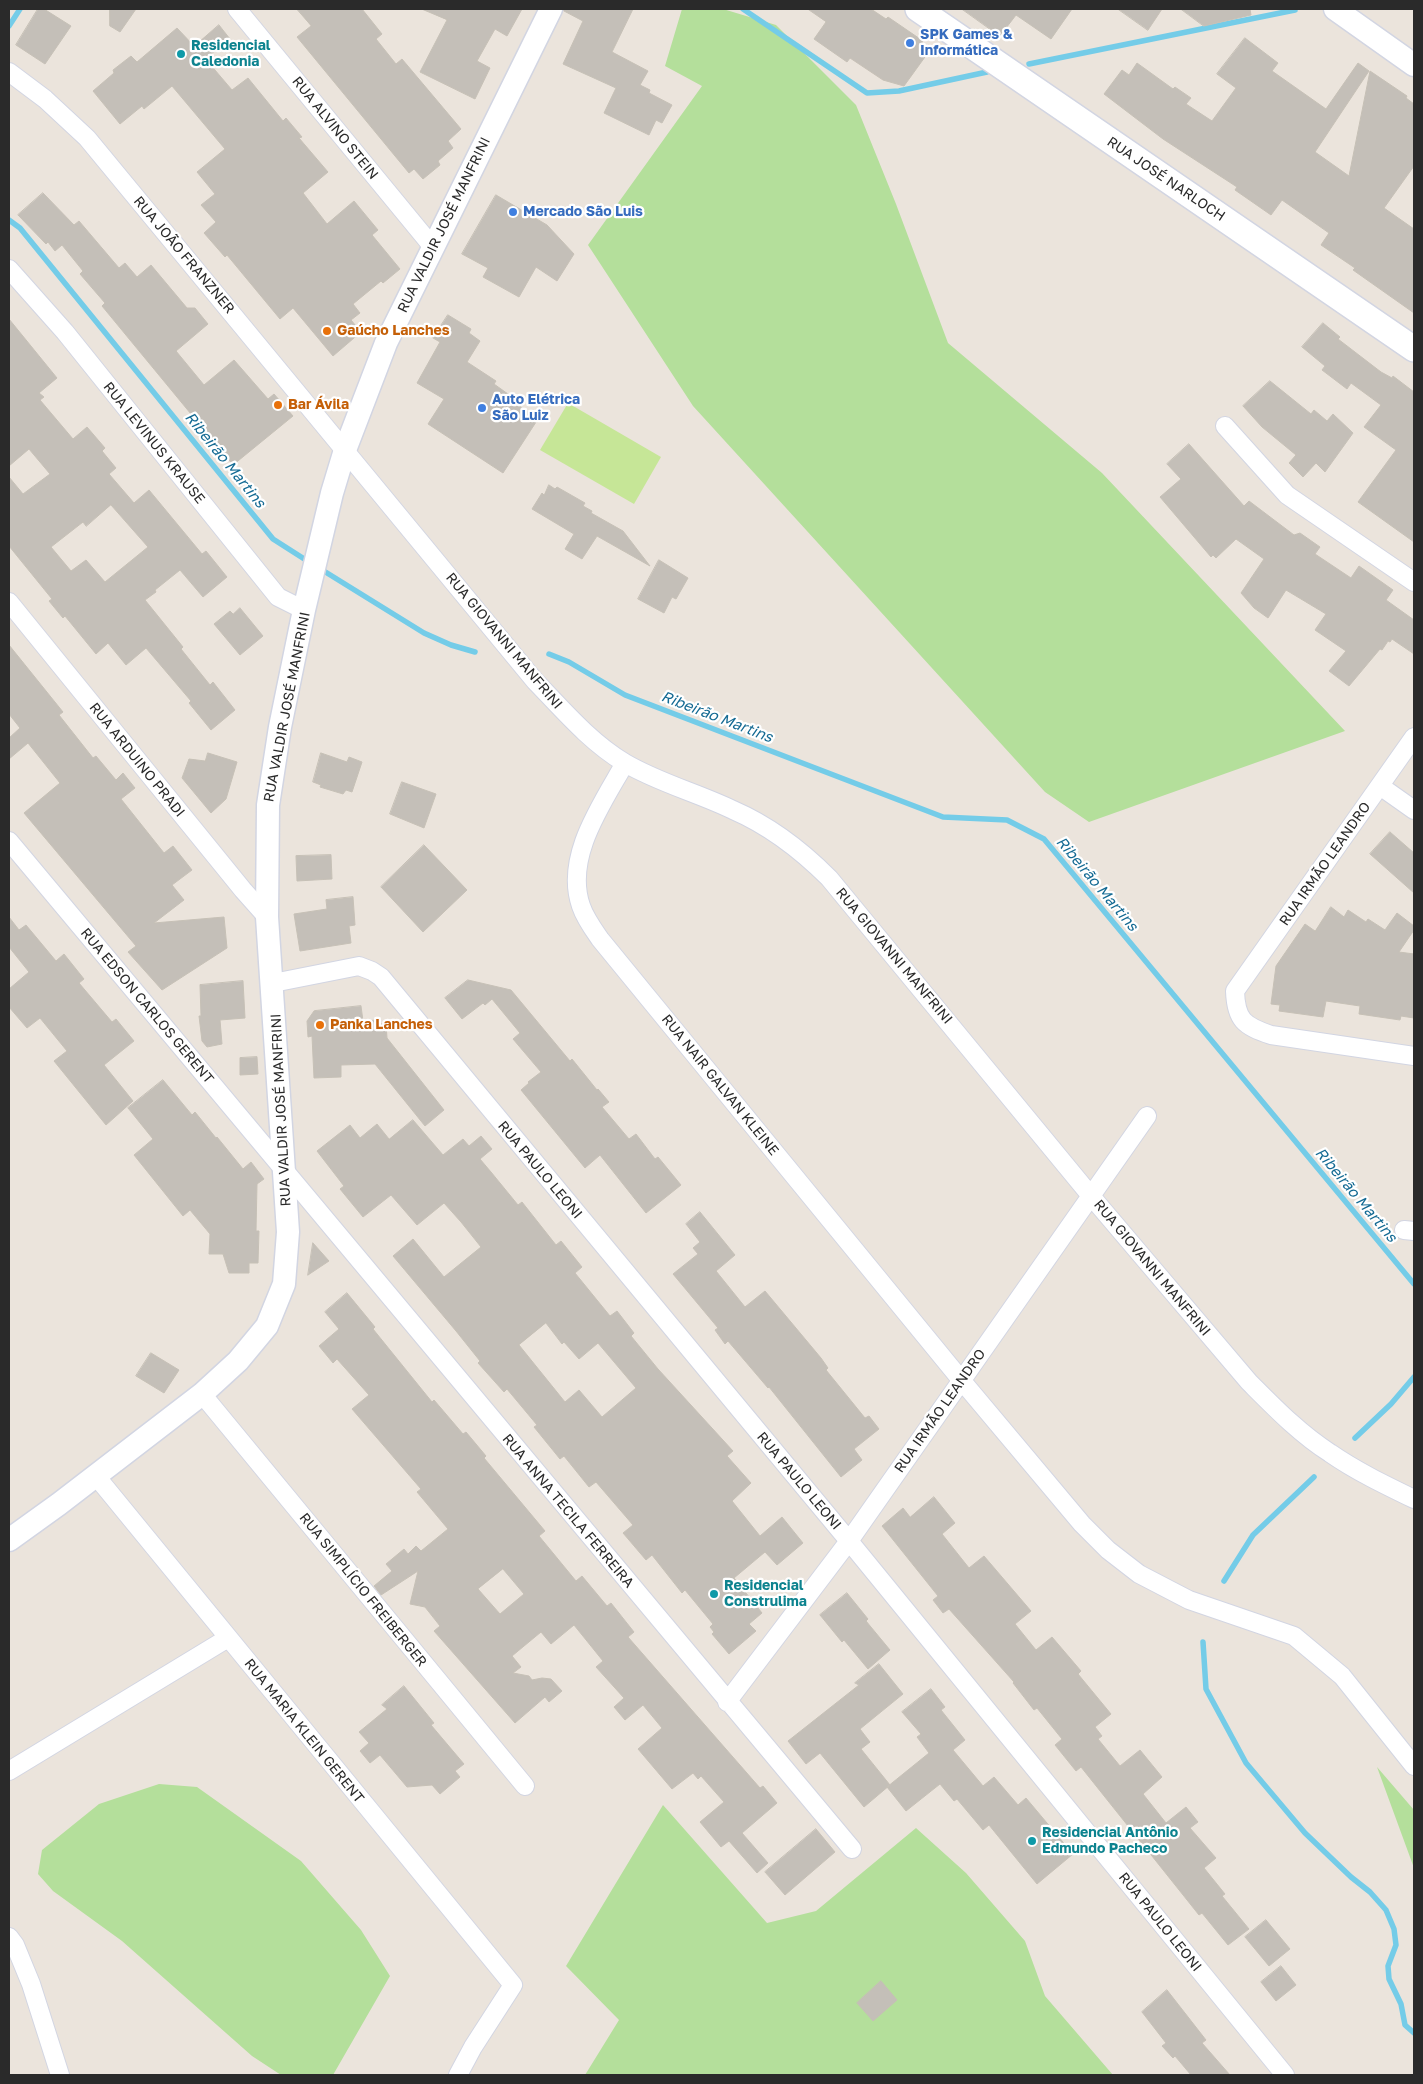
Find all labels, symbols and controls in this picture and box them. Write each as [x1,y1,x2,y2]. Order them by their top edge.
place label: SPK Games & Informática [920,27,1013,59]
marker: SPK Games & Informática [904,37,916,49]
place label: Residencial Caledonia [191,38,270,70]
marker: Residencial Caledonia [175,48,187,60]
street label: RUA ALVINO STEIN [288,73,382,183]
street label: RUA JOSÉ NARLOCH [1104,133,1228,225]
street label: RUA VALDIR JOSÉ MANFRINI [394,134,494,316]
street label: RUA JOÃO FRANZNER [130,193,238,317]
place label: Mercado São Luis [523,204,643,220]
marker: Mercado São Luis [507,206,519,218]
place label: Gaúcho Lanches [337,323,449,339]
marker: Gaúcho Lanches [321,325,333,337]
street label: RUA LEVINUS KRAUSE [100,379,208,507]
place label: Auto Elétrica São Luiz [492,392,580,424]
place label: Bar Ávila [288,397,349,413]
marker: Bar Ávila [272,399,284,411]
marker: Auto Elétrica São Luiz [476,402,488,414]
water label: Ribeirão Martins [181,409,269,511]
street label: RUA GIOVANNI MANFRINI [442,570,566,712]
street label: RUA VALDIR JOSÉ MANFRINI [260,611,314,803]
water label: Ribeirão Martins [659,687,775,747]
street label: RUA ARDUINO PRADI [86,699,188,821]
street label: RUA IRMÃO LEANDRO [1276,799,1374,929]
water label: Ribeirão Martins [1052,833,1142,935]
street label: RUA GIOVANNI MANFRINI [832,885,956,1027]
street label: RUA EDSON CARLOS GERENT [77,925,217,1087]
street label: RUA NAIR GALVAN KLEINE [658,1011,782,1159]
street label: RUA VALDIR JOSÉ MANFRINI [268,1013,294,1207]
place label: Panka Lanches [330,1017,433,1033]
marker: Panka Lanches [314,1019,326,1031]
street label: RUA PAULO LEONI [494,1118,586,1222]
water label: Ribeirão Martins [1311,1144,1401,1246]
street label: RUA GIOVANNI MANFRINI [1090,1197,1214,1339]
street label: RUA IRMÃO LEANDRO [891,1346,989,1476]
street label: RUA PAULO LEONI [753,1429,845,1533]
street label: RUA ANNA TECILA FERREIRA [499,1431,637,1591]
street label: RUA SIMPLÍCIO FREIBERGER [296,1510,430,1670]
place label: Residencial Construlima [724,1578,807,1610]
marker: Residencial Construlima [708,1588,720,1600]
street label: RUA MARIA KLEIN GERENT [241,1655,367,1807]
place label: Residencial Antônio Edmundo Pacheco [1042,1825,1178,1858]
marker: Residencial Antônio Edmundo Pacheco [1026,1835,1038,1847]
street label: RUA PAULO LEONI [1115,1869,1205,1975]

